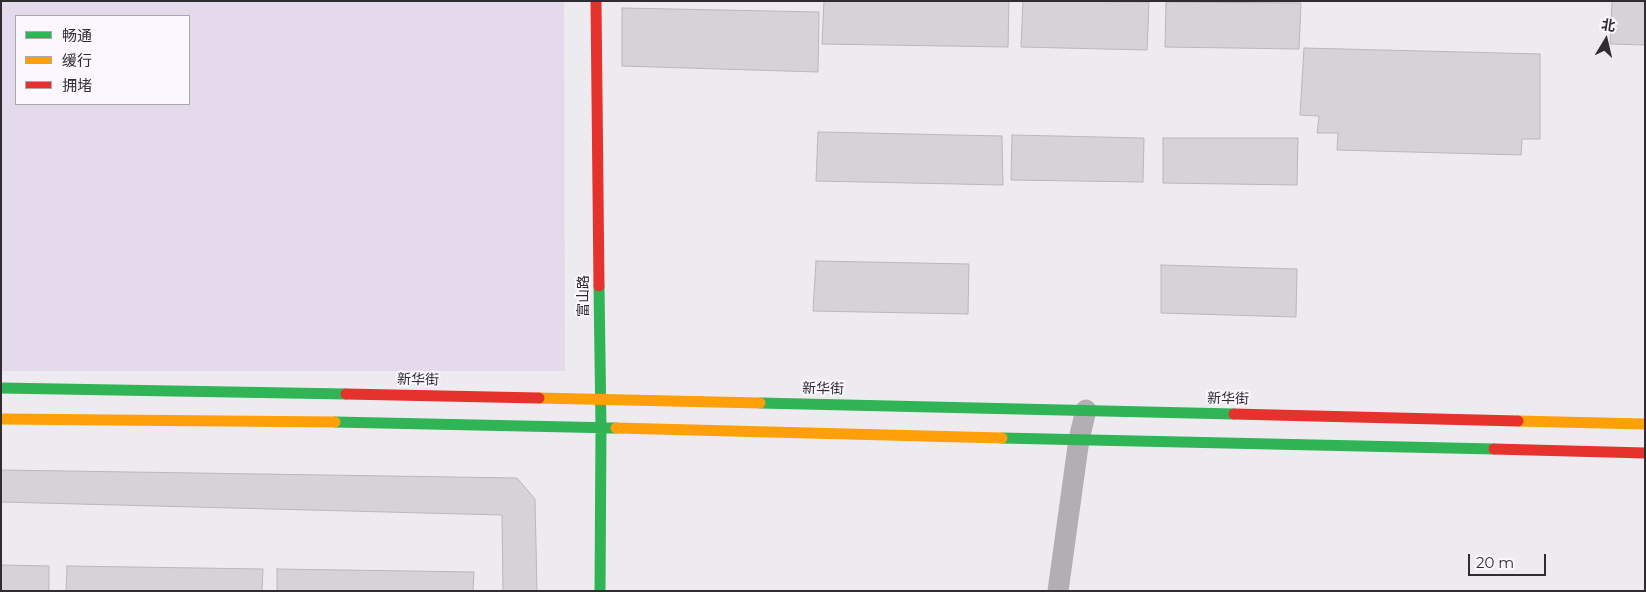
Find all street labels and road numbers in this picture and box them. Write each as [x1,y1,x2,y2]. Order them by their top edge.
street label: 富山路 [576,275,592,317]
street label: 新华街 [397,371,439,389]
street label: 新华街 [802,380,844,398]
street label: 新华街 [1207,390,1249,408]

